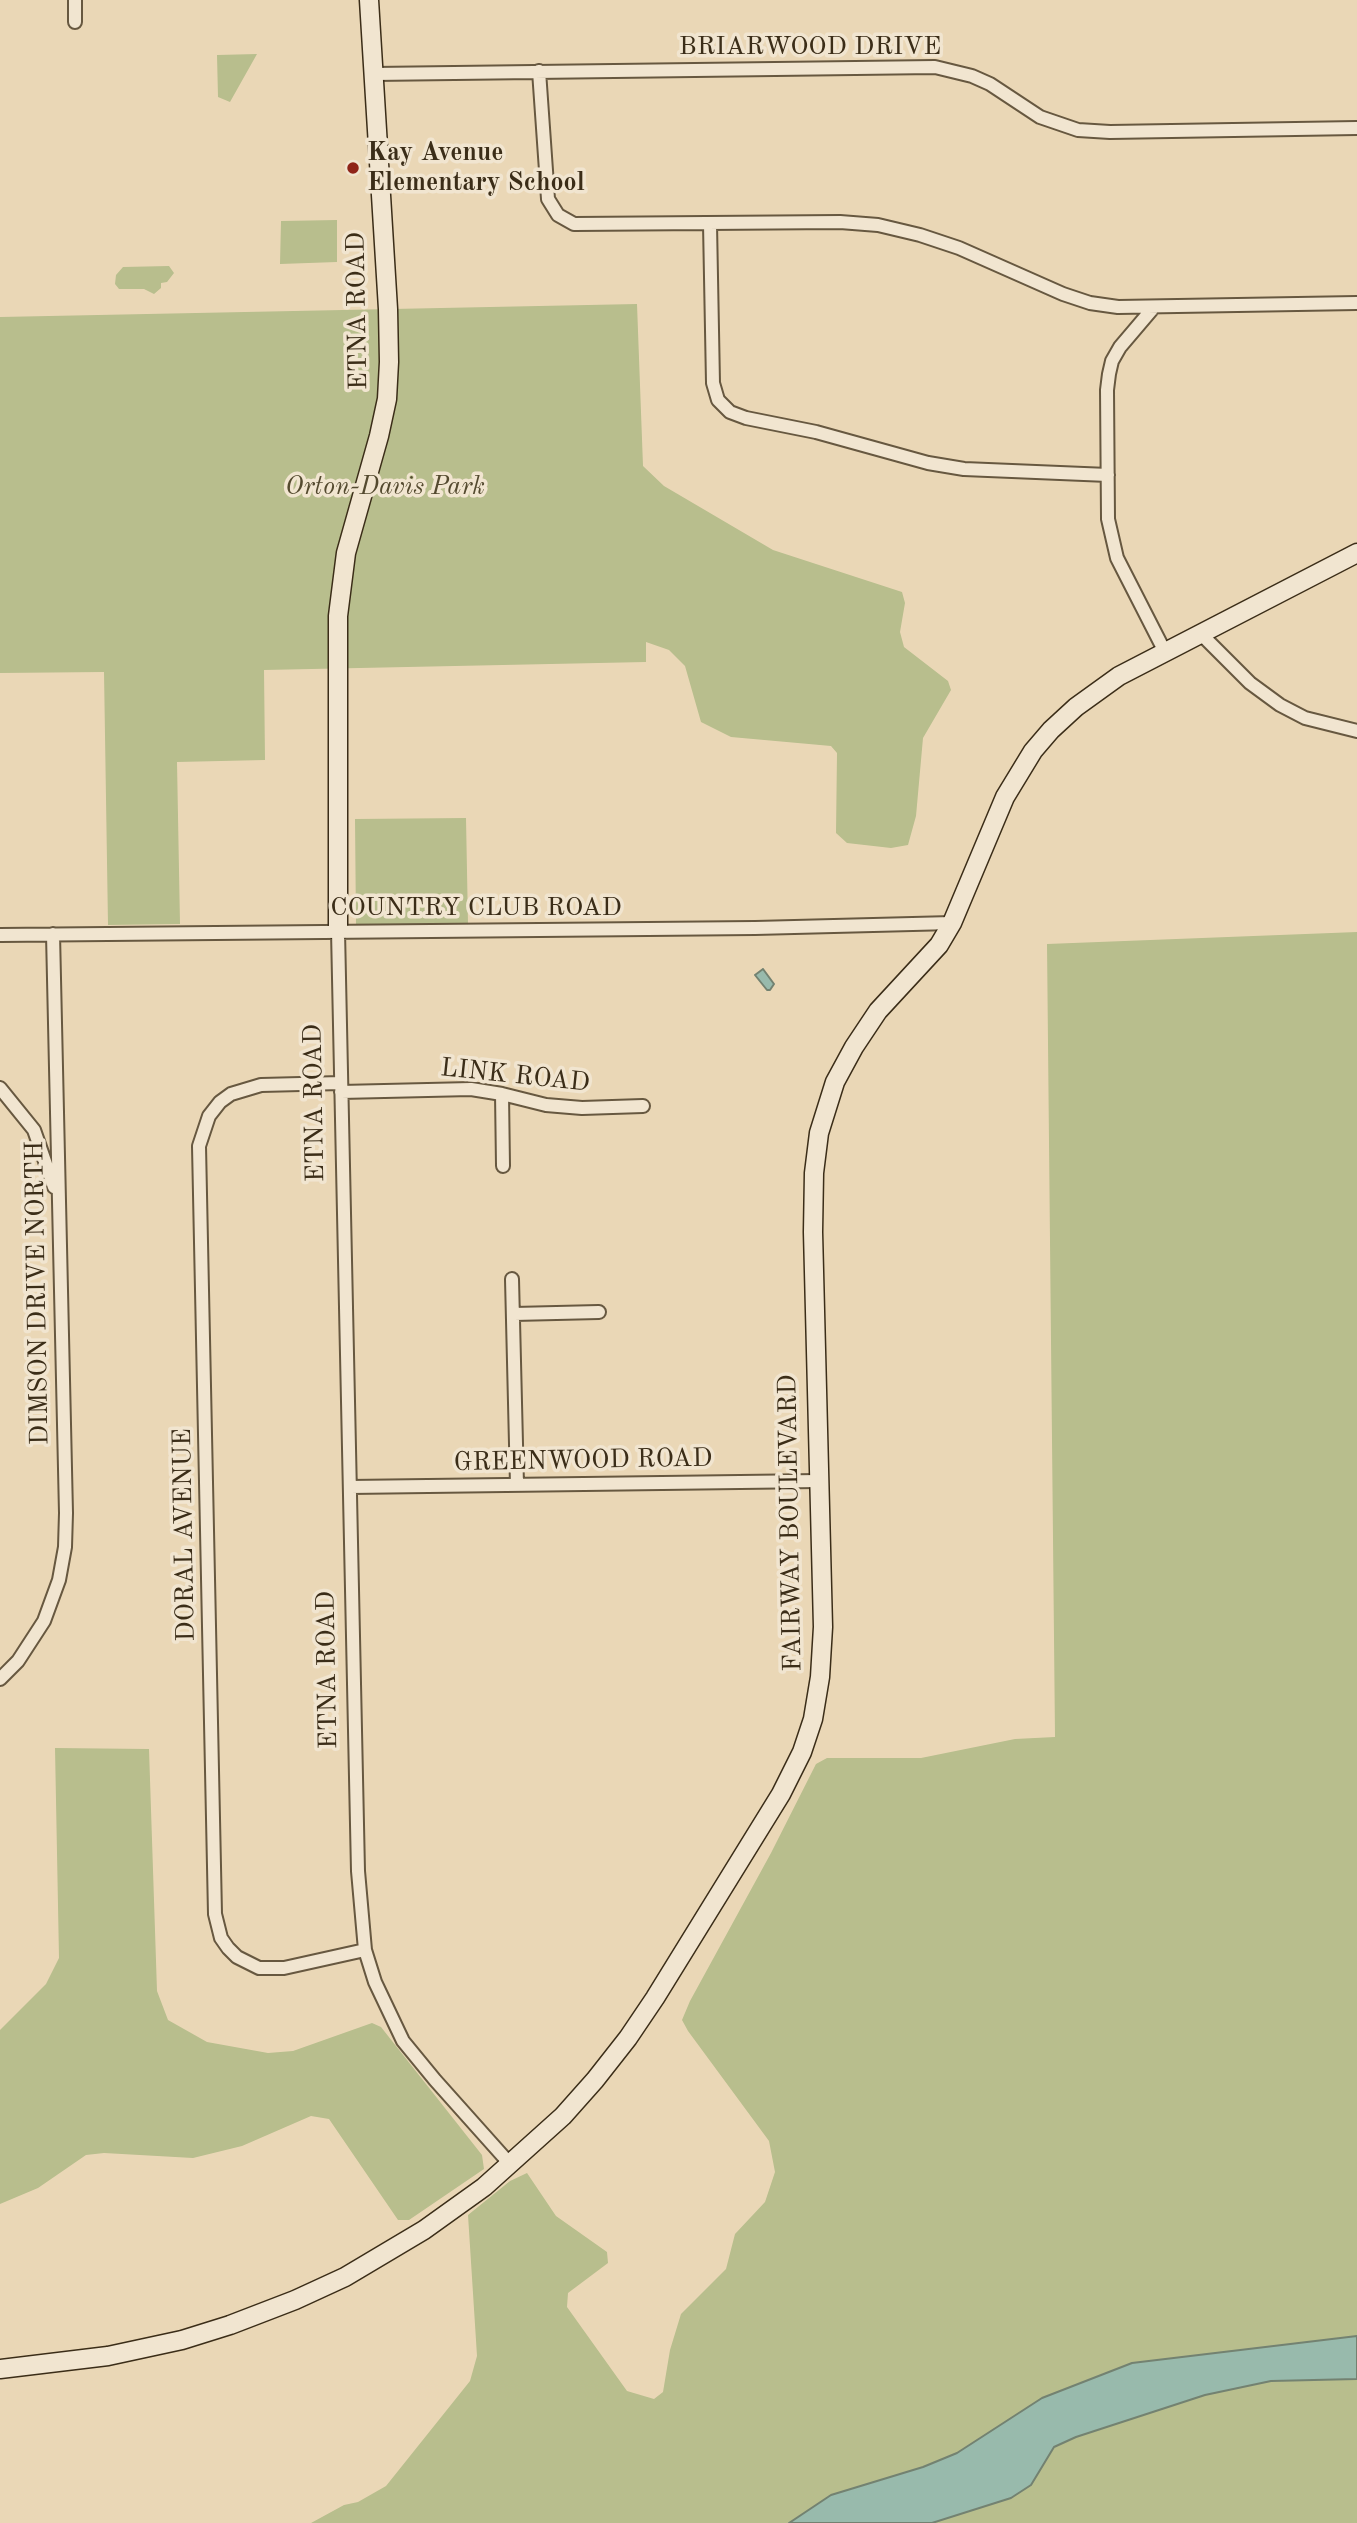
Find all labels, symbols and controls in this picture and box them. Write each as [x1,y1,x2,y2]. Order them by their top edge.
street label: BRIARWOOD DRIVE [679,31,941,63]
place label: Kay Avenue Elementary School [367,137,585,198]
marker: Kay Avenue Elementary School [345,160,361,176]
street label: ETNA ROAD [341,232,375,390]
park label: Orton-Davis Park [285,471,485,503]
street label: COUNTRY CLUB ROAD [330,892,622,924]
street label: ETNA ROAD [298,1024,332,1182]
street label: LINK ROAD [439,1053,591,1099]
street label: DIMSON DRIVE NORTH [20,1141,56,1445]
street label: FAIRWAY BOULEVARD [773,1374,809,1672]
street label: DORAL AVENUE [168,1428,202,1642]
street label: GREENWOOD ROAD [453,1443,713,1479]
street label: ETNA ROAD [311,1591,345,1749]

